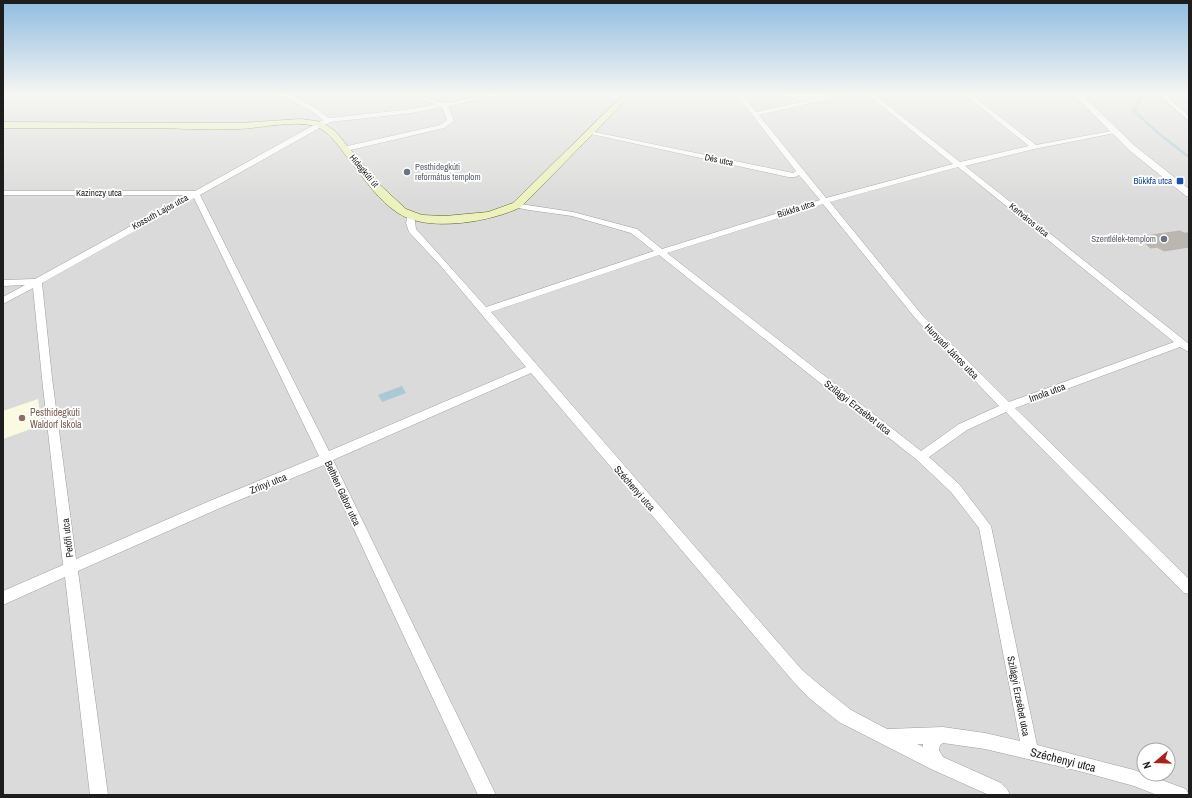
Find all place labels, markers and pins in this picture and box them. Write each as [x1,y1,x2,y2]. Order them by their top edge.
place label: Pesthidegkúti református templom [415,161,481,183]
marker: Pesthidegkúti református templom [402,167,412,177]
place label: Bükkfa utca [1133,175,1172,187]
marker: Bükkfa utca [1175,176,1185,186]
place label: Szentlélek-templom [1091,233,1156,245]
marker: Szentlélek-templom [1159,234,1169,244]
place label: Pesthidegkúti Waldorf Iskola [30,406,82,431]
marker: Pesthidegkúti Waldorf Iskola [17,413,27,423]

